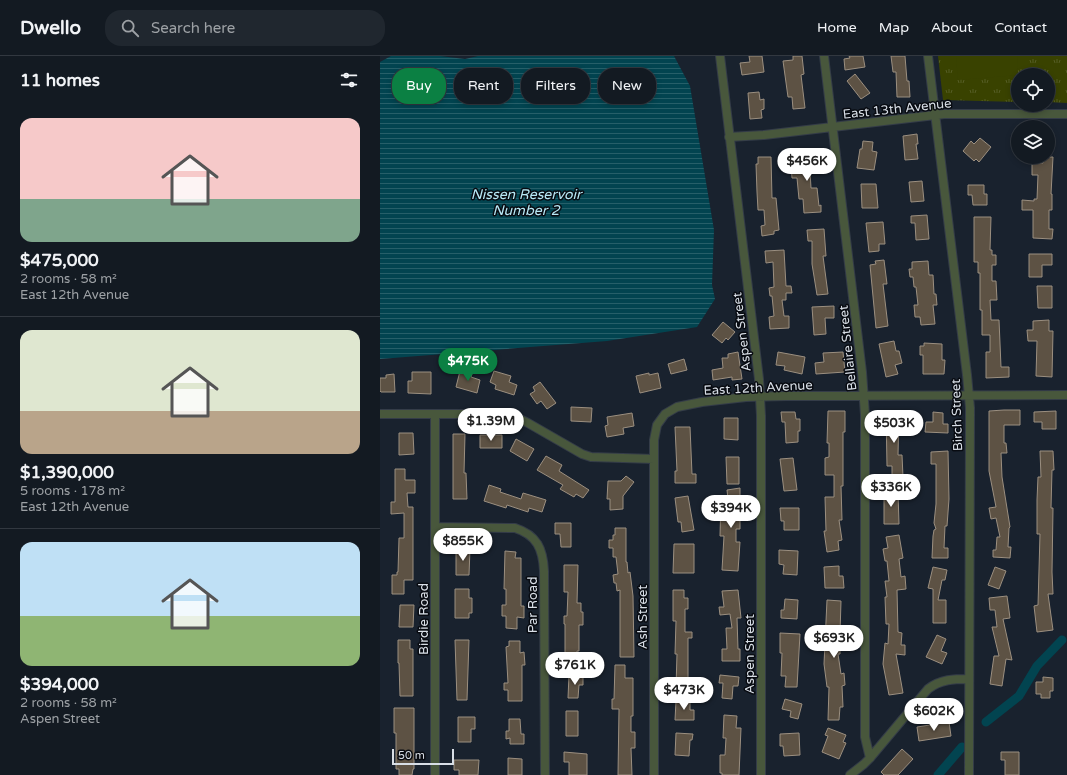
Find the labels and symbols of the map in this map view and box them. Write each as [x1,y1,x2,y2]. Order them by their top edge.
street label: East 13th Avenue [842,95,952,123]
pin: $456K [779,148,835,182]
water label: Nissen Reservoir Number 2 [471,186,583,219]
street label: Aspen Street [729,291,755,373]
street label: Bellaire Street [836,304,860,391]
pin: $475K [440,348,496,382]
street label: East 12th Avenue [703,377,813,399]
street label: Birch Street [948,379,966,451]
pin: $1.39M [458,408,524,442]
pin: $503K [866,410,922,444]
pin: $336K [863,474,919,508]
pin: $394K [703,495,759,529]
pin: $855K [435,528,491,562]
street label: Par Road [525,577,541,633]
street label: Birdie Road [416,583,432,655]
street label: Ash Street [635,585,651,649]
street label: Aspen Street [742,614,758,694]
pin: $693K [806,625,862,659]
pin: $761K [547,652,603,686]
pin: $473K [656,677,712,711]
pin: $602K [906,698,962,732]
scale bar [392,747,454,766]

